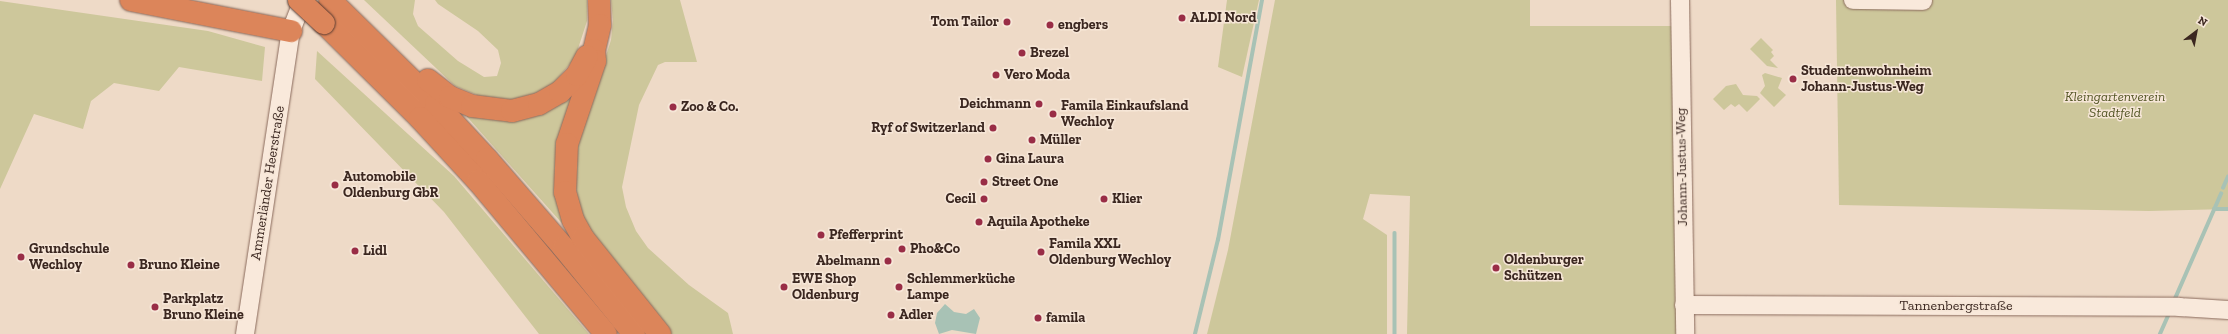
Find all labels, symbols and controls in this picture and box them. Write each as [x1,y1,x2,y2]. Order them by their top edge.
place label: ALDI Nord [1190,10,1256,26]
north arrow [2176,12,2216,52]
marker: ALDI Nord [1177,13,1187,23]
place label: Tom Tailor [931,14,999,30]
text: N [2196,14,2210,29]
marker: Tom Tailor [1002,17,1012,27]
place label: engbers [1058,17,1108,33]
marker: engbers [1045,20,1055,30]
place label: Brezel [1030,45,1069,61]
marker: Brezel [1017,48,1027,58]
place label: Studentenwohnheim Johann-Justus-Weg [1801,63,1932,96]
place label: Vero Moda [1004,67,1070,83]
marker: Vero Moda [991,70,1001,80]
marker: Studentenwohnheim Johann-Justus-Weg [1788,74,1798,84]
park label: Kleingartenverein Stadtfeld [2065,89,2165,122]
place label: Deichmann [960,96,1031,112]
place label: Famila Einkaufsland Wechloy [1061,98,1188,130]
place label: Zoo & Co. [681,99,738,115]
marker: Deichmann [1034,99,1044,109]
marker: Zoo & Co. [668,102,678,112]
street label: Ammerländer Heerstraße [247,104,289,262]
street label: Johann-Justus-Weg [1673,108,1691,226]
marker: Famila Einkaufsland Wechloy [1048,109,1058,119]
place label: Ryf of Switzerland [872,120,985,136]
marker: Ryf of Switzerland [988,123,998,133]
place label: Müller [1040,132,1081,148]
marker: Müller [1027,135,1037,145]
place label: Gina Laura [996,151,1064,167]
marker: Gina Laura [983,154,993,164]
place label: Automobile Oldenburg GbR [343,169,438,202]
place label: Street One [992,174,1058,190]
marker: Street One [979,177,989,187]
marker: Automobile Oldenburg GbR [330,180,340,190]
place label: Cecil [945,191,976,207]
place label: Klier [1112,191,1143,207]
marker: Cecil [979,194,989,204]
marker: Klier [1099,194,1109,204]
place label: Aquila Apotheke [987,214,1090,230]
marker: Aquila Apotheke [974,217,984,227]
place label: Pfefferprint [829,227,903,243]
marker: Pfefferprint [816,230,826,240]
place label: Famila XXL Oldenburg Wechloy [1049,236,1172,268]
place label: Grundschule Wechloy [29,241,109,274]
place label: Pho&Co [910,241,960,257]
place label: Lidl [363,243,387,259]
marker: Pho&Co [897,244,907,254]
marker: Lidl [350,246,360,256]
marker: Famila XXL Oldenburg Wechloy [1036,247,1046,257]
marker: Grundschule Wechloy [16,252,26,262]
place label: Oldenburger Schützen [1504,252,1584,284]
place label: Abelmann [816,253,880,269]
marker: Abelmann [883,256,893,266]
place label: Bruno Kleine [139,257,220,273]
marker: Bruno Kleine [126,260,136,270]
marker: Oldenburger Schützen [1491,263,1501,273]
place label: EWE Shop Oldenburg [792,271,859,304]
place label: Schlemmerküche Lampe [907,271,1015,304]
marker: EWE Shop Oldenburg [779,282,789,292]
marker: Schlemmerküche Lampe [894,282,904,292]
place label: Parkplatz Bruno Kleine [163,291,244,324]
street label: Tannenbergstraße [1900,298,2012,314]
marker: Parkplatz Bruno Kleine [150,302,160,312]
place label: Adler [899,307,933,323]
marker: Adler [886,310,896,320]
place label: famila [1046,310,1085,326]
marker: famila [1033,313,1043,323]

